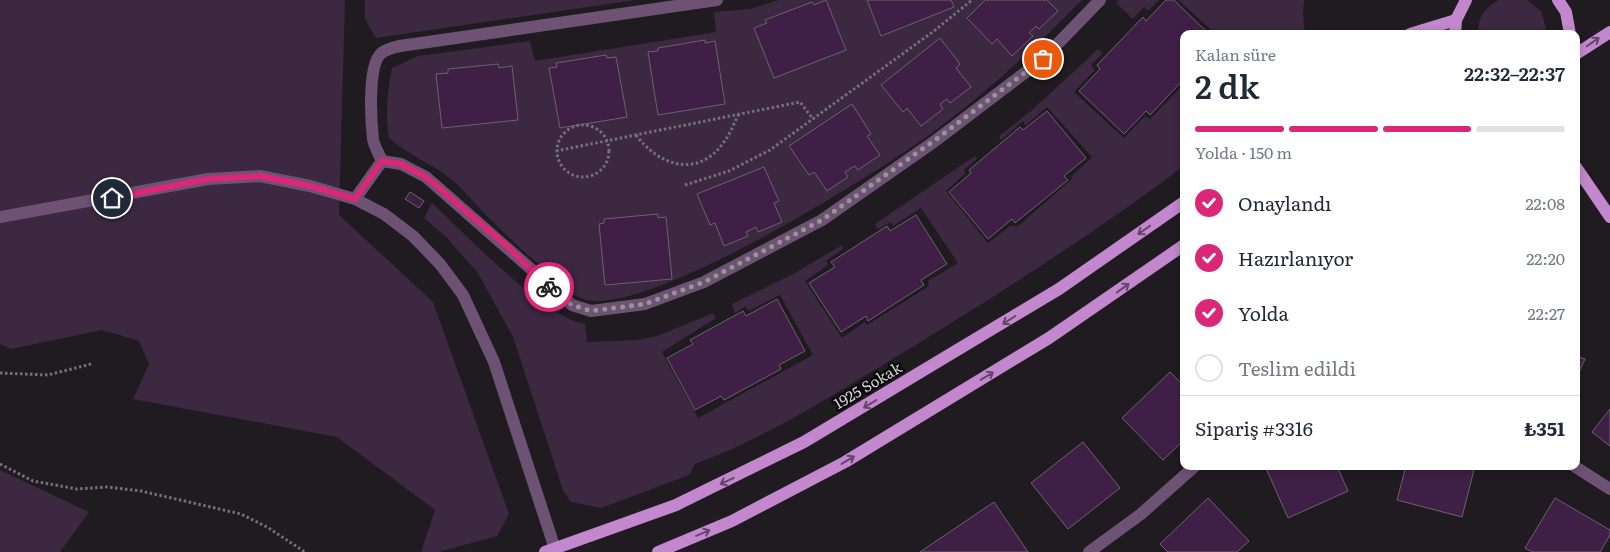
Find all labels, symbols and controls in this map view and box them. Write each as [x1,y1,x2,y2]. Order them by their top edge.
one-way arrow [1586,37,1600,47]
pin [1022,38,1064,80]
text: Kalan süre [1195,42,1276,66]
icon: bag [1029,45,1057,73]
text: 22:32–22:37 [1464,59,1565,87]
text: 2 dk [1195,61,1259,109]
text: Yolda · 150 m [1195,140,1292,164]
pin [91,177,133,219]
icon: home [98,184,126,212]
icon: check [1195,189,1223,217]
text: Onaylandı [1238,189,1331,217]
text: 22:08 [1525,191,1565,215]
one-way arrow [1137,225,1151,235]
icon: check [1195,244,1223,272]
text: Hazırlanıyor [1238,244,1353,272]
text: 22:20 [1526,246,1565,270]
courier [524,262,574,312]
icon: bike [535,273,563,301]
one-way arrow [1116,283,1130,293]
icon: check [1195,299,1223,327]
text: Yolda [1238,299,1289,327]
text: 22:27 [1528,301,1565,325]
one-way arrow [1002,315,1016,326]
text: Teslim edildi [1238,354,1356,382]
street label: 1925 Sokak [829,355,906,414]
one-way arrow [979,371,993,381]
one-way arrow [863,400,877,410]
text: Sipariş #3316 [1195,414,1313,442]
text: ₺351 [1524,414,1565,442]
one-way arrow [840,455,854,465]
one-way arrow [719,476,734,486]
one-way arrow [695,528,710,538]

